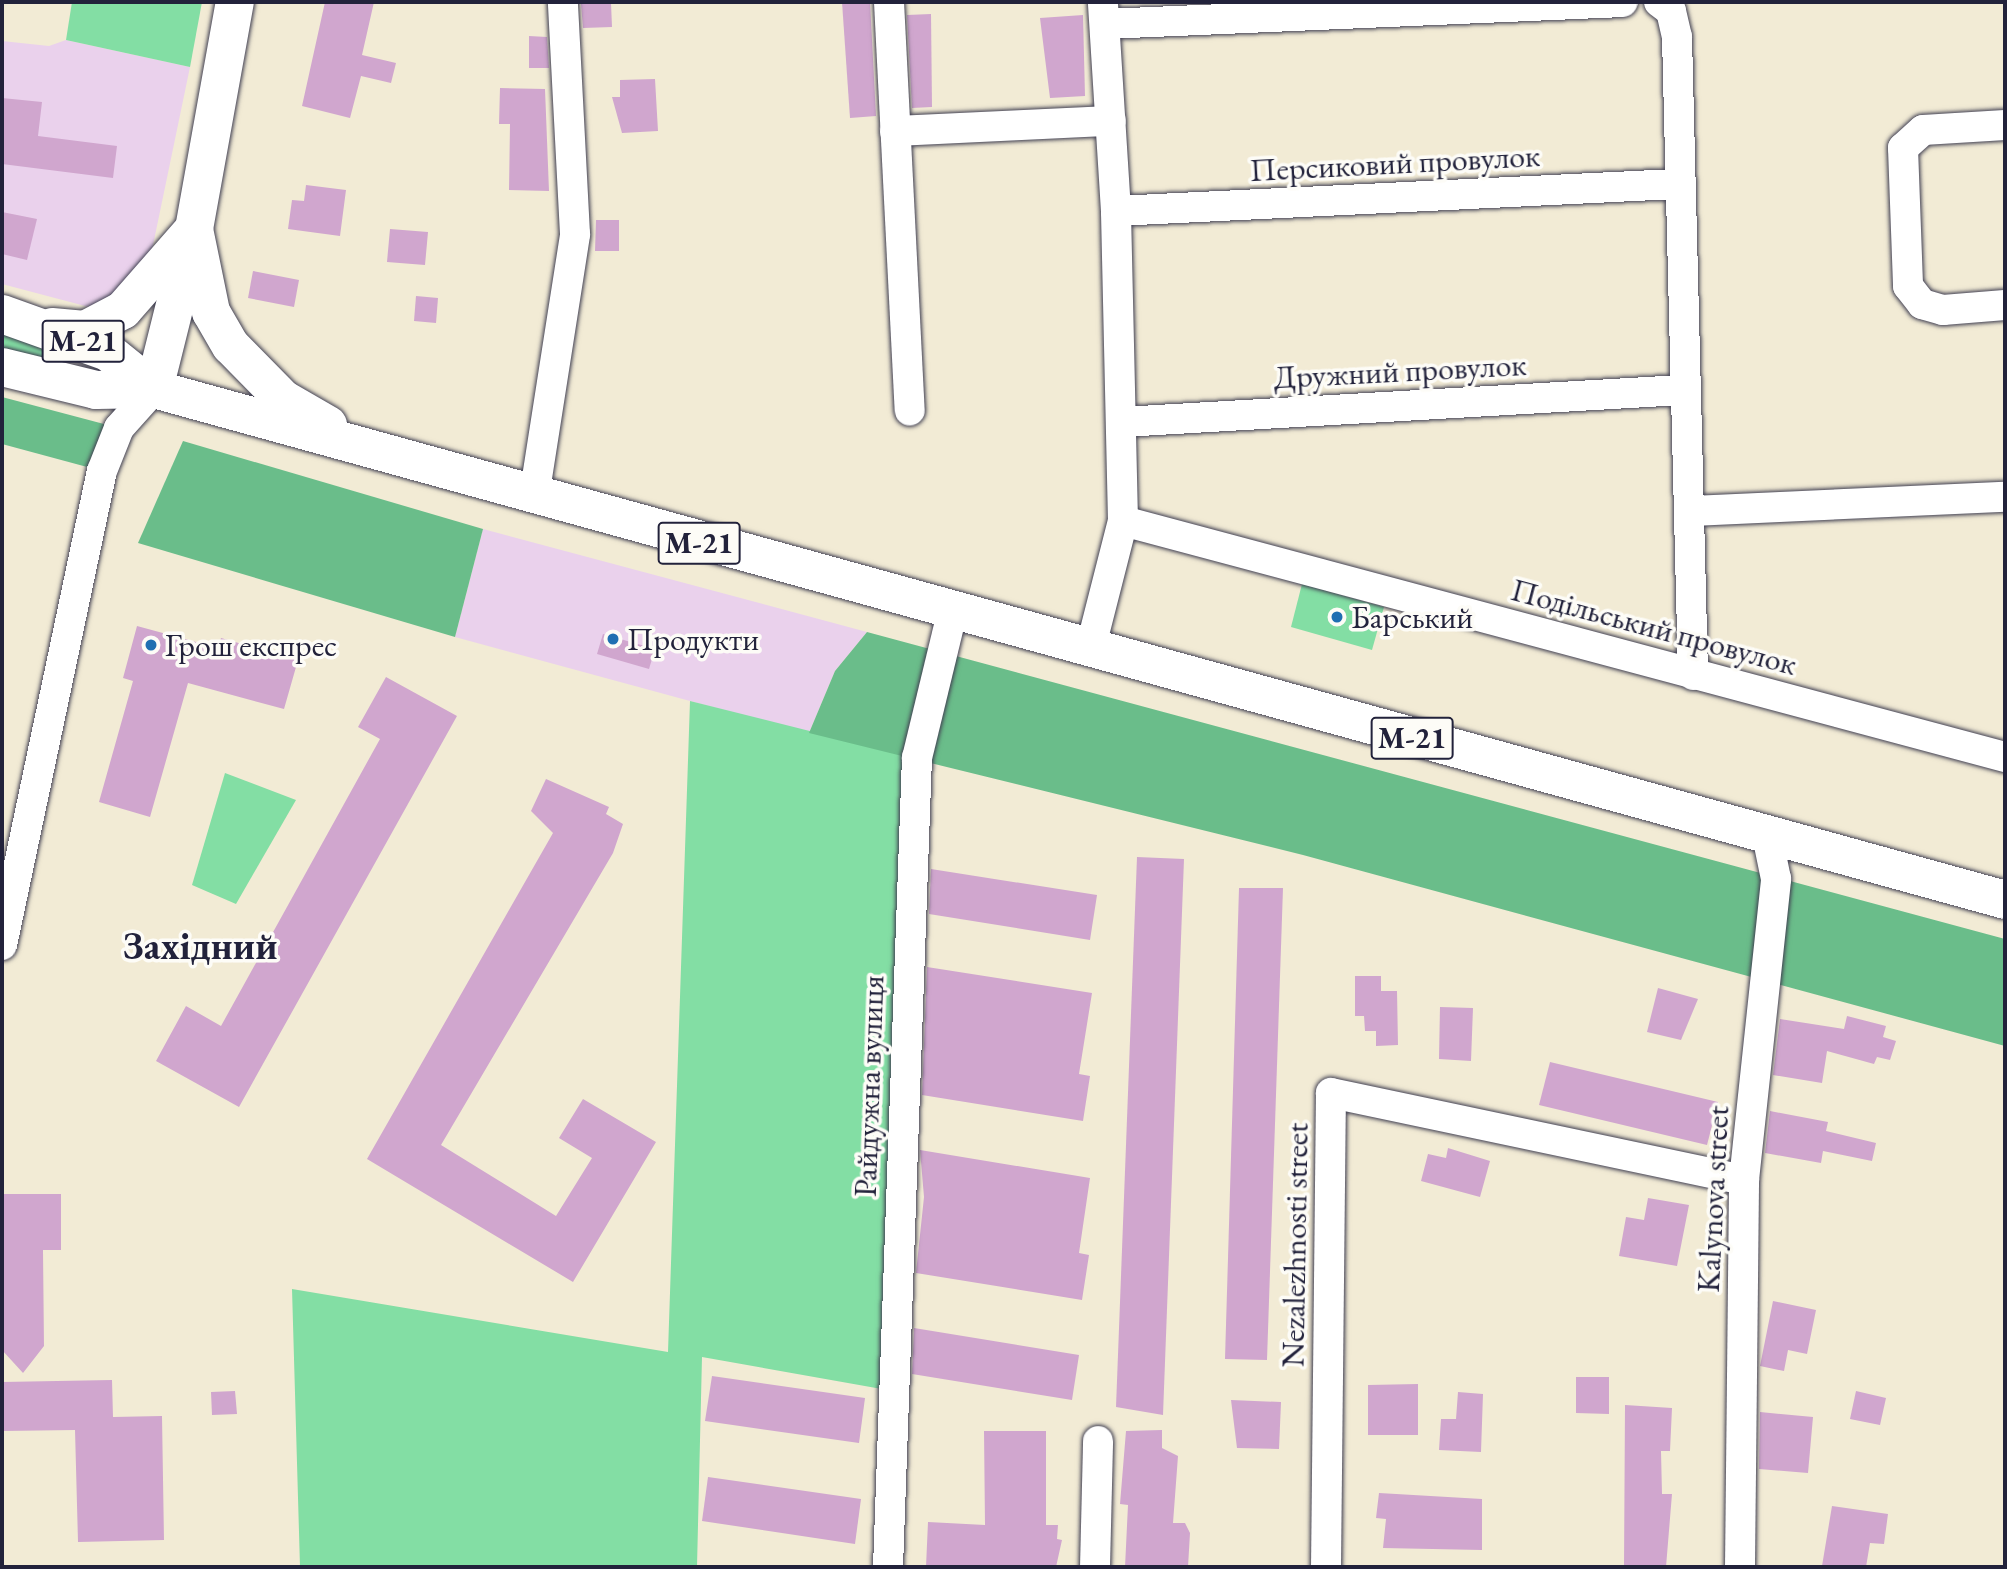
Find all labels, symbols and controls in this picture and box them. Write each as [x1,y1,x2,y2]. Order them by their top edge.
street label: Персиковий провулок [1249,136,1541,190]
road number: М-21 [41,314,125,368]
street label: Дружний провулок [1273,345,1527,397]
road number: М-21 [657,516,741,570]
street label: Подільський провулок [1507,570,1801,684]
place label: Барський [1351,598,1473,636]
marker: Барський [1329,609,1345,625]
place label: Продукти [627,620,759,658]
place label: Грош експрес [165,626,337,664]
marker: Продукти [605,631,621,647]
marker: Грош експрес [143,637,159,653]
road number: М-21 [1370,712,1454,764]
district label: Західний [123,923,277,969]
street label: Райдужна вулиця [846,974,892,1198]
street label: Kalynova street [1689,1105,1737,1293]
street label: Nezalezhnosti street [1274,1122,1316,1368]

